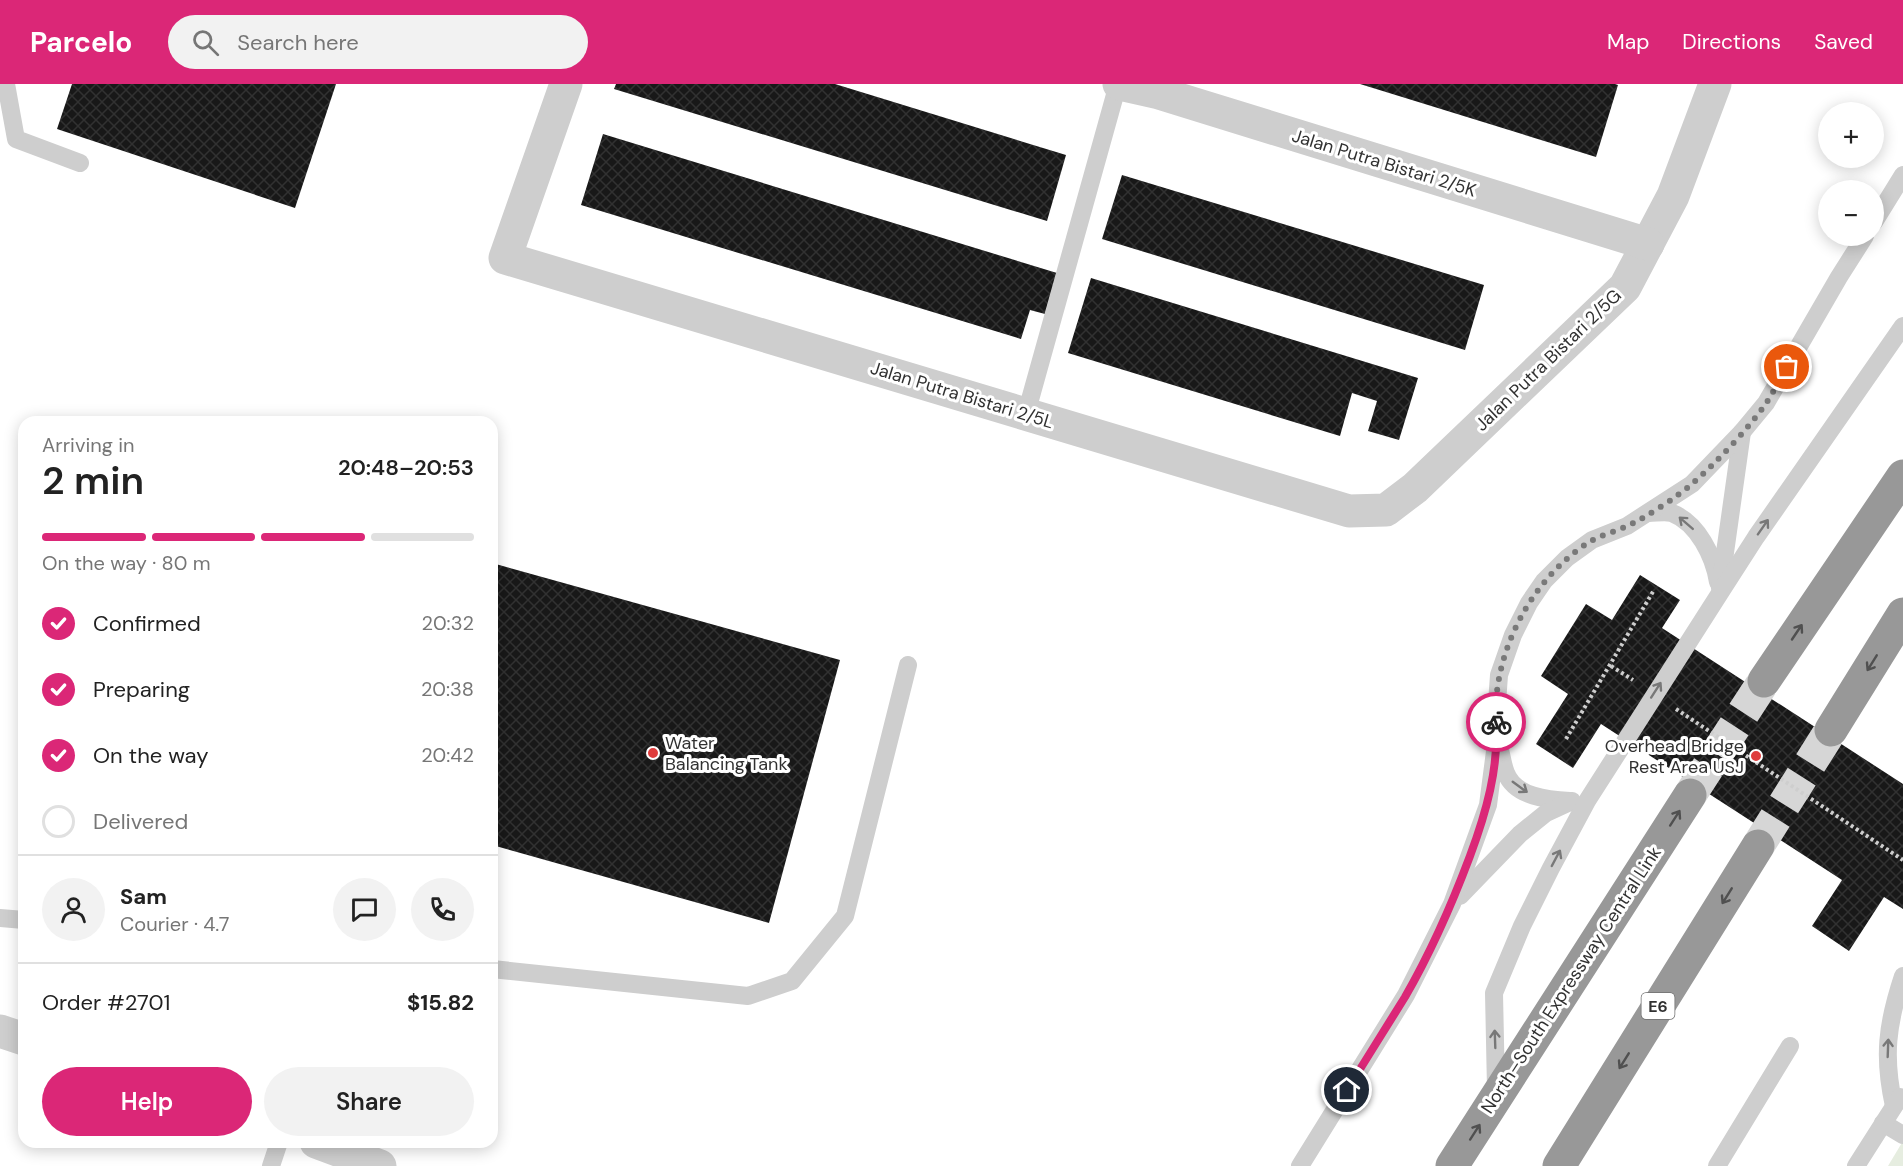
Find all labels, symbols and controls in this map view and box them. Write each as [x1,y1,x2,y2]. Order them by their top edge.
search box [168,15,588,69]
text: Parcelo [30,24,132,61]
icon: search [189,26,222,59]
text: Search here [237,28,359,57]
text: Map [1607,28,1649,56]
text: Directions [1682,28,1781,56]
text: Saved [1814,28,1873,56]
map controls [1818,102,1884,246]
button: + [1818,102,1884,168]
street label: Jalan Putra Bistari 2/5K [1289,124,1480,203]
button: − [1818,180,1884,246]
street label: Jalan Putra Bistari 2/5G [1470,284,1626,436]
pin [1761,341,1812,392]
icon: bag [1770,350,1803,383]
street label: Jalan Putra Bistari 2/5L [867,356,1057,434]
text: Arriving in [42,432,134,458]
text: 20:48–20:53 [338,453,474,482]
text: 2 min [42,455,144,506]
one-way arrow [1679,516,1694,530]
one-way arrow [1757,519,1769,536]
text: On the way · 80 m [42,550,210,576]
icon: check [42,607,75,640]
text: Confirmed [93,609,201,638]
text: 20:32 [422,610,474,636]
one-way arrow [1790,624,1803,641]
one-way arrow [1866,654,1878,671]
icon: check [42,673,75,706]
text: Preparing [93,675,190,704]
text: 20:38 [421,676,474,702]
one-way arrow [1651,682,1663,699]
courier [1466,692,1526,752]
icon: bike [1480,706,1513,739]
place label: Water Balancing Tank [665,731,788,776]
place label: Overhead Bridge Rest Area USJ [1605,734,1744,779]
icon: check [42,739,75,772]
text: On the way [93,741,208,770]
text: 20:42 [421,742,474,768]
marker: Water Balancing Tank [646,746,660,760]
marker: Overhead Bridge Rest Area USJ [1749,749,1763,763]
one-way arrow [1512,780,1528,793]
text: Delivered [93,807,188,836]
one-way arrow [1670,810,1682,827]
street label: North–South Expressway Central Link [1475,842,1667,1118]
one-way arrow [1551,849,1562,867]
button: person [42,878,105,941]
button: chat [333,878,396,941]
button: phone [411,878,474,941]
text: Sam [120,882,167,911]
one-way arrow [1720,887,1732,904]
text: Courier · 4.7 [120,911,229,937]
text: Order #2701 [42,988,170,1017]
text: $15.82 [407,988,474,1017]
road number: E6 [1642,993,1674,1019]
one-way arrow [1489,1029,1501,1049]
one-way arrow [1882,1039,1893,1059]
one-way arrow [1617,1052,1629,1069]
pin [1321,1064,1372,1115]
button: Help [42,1067,252,1136]
button: Share [264,1067,474,1136]
icon: home [1330,1073,1363,1106]
one-way arrow [1468,1123,1481,1140]

